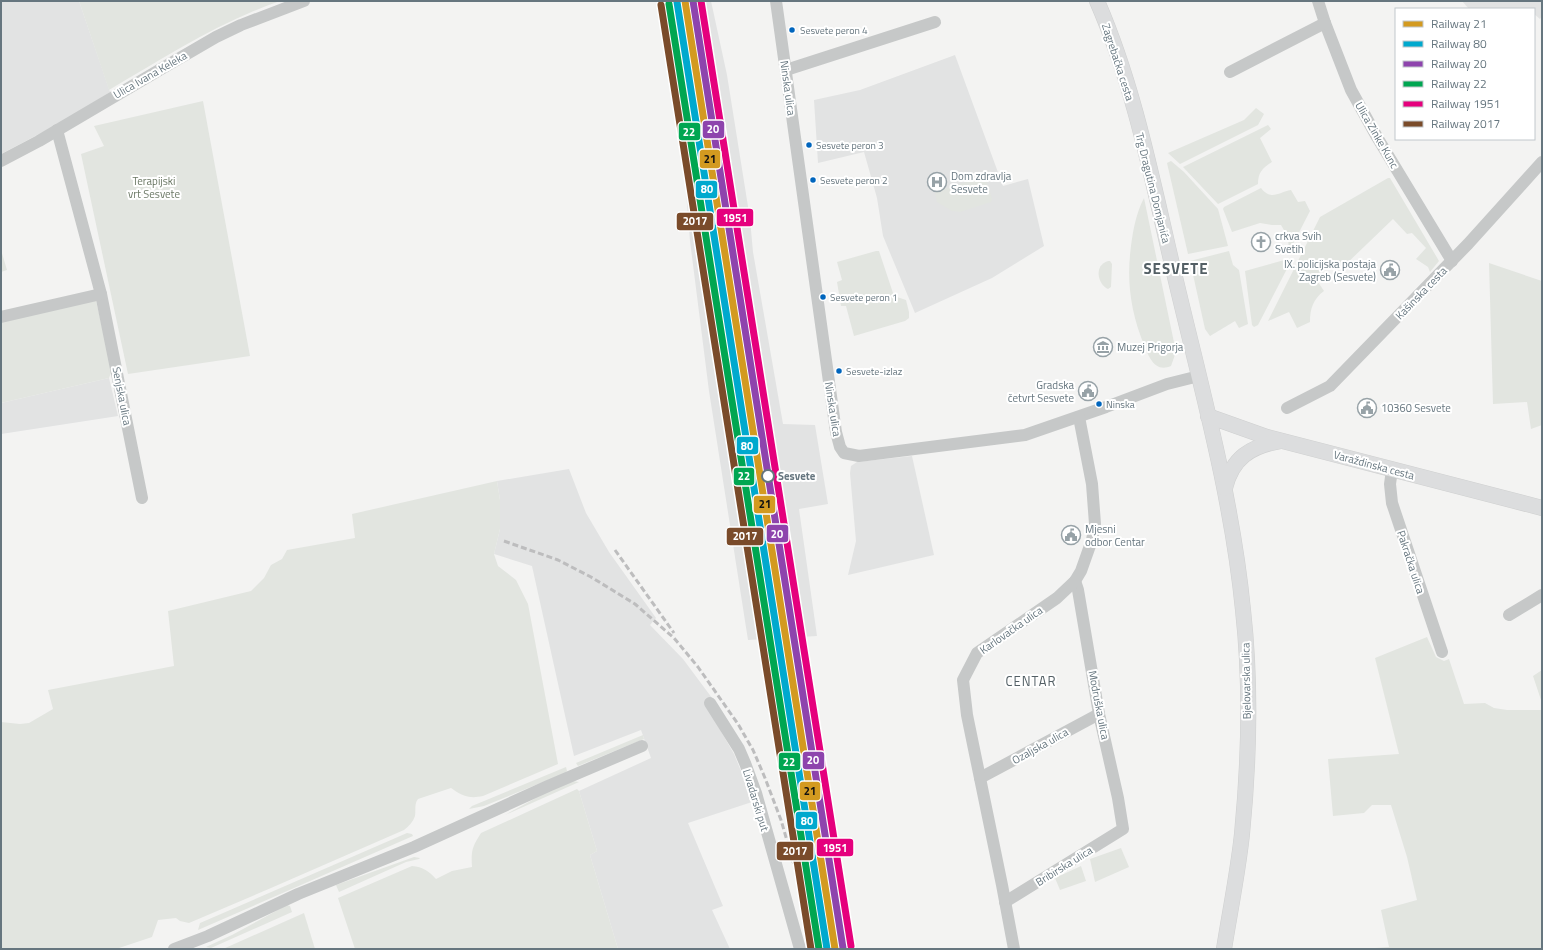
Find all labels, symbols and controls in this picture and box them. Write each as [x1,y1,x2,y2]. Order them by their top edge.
legend [1395,8,1535,140]
text: Railway 21 [1431,14,1487,33]
street label: Zagrebačka cesta [1098,21,1138,103]
place label: Sesvete peron 4 [800,23,868,38]
marker: Sesvete peron 4 [787,25,797,35]
text: Railway 80 [1431,34,1487,53]
street label: Ulica Ivana Keleka [110,47,190,103]
text: Railway 20 [1431,54,1487,73]
street label: Ninska ulica [776,60,800,117]
text: Railway 22 [1431,74,1487,93]
text: Railway 1951 [1431,94,1500,113]
street label: Ulica Zinke Kunc [1351,99,1403,172]
text: Railway 2017 [1431,114,1500,133]
line badge: 20 [702,120,725,139]
text: 20 [707,121,719,137]
line badge: 22 [678,122,701,141]
text: 22 [683,124,695,140]
street label: Trg Dragutina Domjanića [1132,131,1175,245]
place label: Sesvete peron 3 [816,138,884,153]
marker: Sesvete peron 3 [804,140,814,150]
line badge: 21 [699,149,721,169]
text: 21 [704,151,716,167]
place label: Dom zdravlja Sesvete [951,168,1012,197]
hospital icon: Dom zdravlja Sesvete [926,171,948,193]
park label: Terapijski vrt Sesvete [128,173,180,202]
place label: Sesvete peron 2 [820,173,888,188]
marker: Sesvete peron 2 [808,175,818,185]
line badge: 80 [695,180,718,199]
text: 80 [701,181,713,197]
line badge: 1951 [716,208,754,227]
text: 1951 [723,210,747,226]
line badge: 2017 [676,212,714,231]
text: 2017 [683,213,707,229]
place label: crkva Svih Svetih [1275,228,1322,257]
church icon: crkva Svih Svetih [1250,231,1272,253]
place label: IX. policijska postaja Zagreb (Sesvete) [1284,256,1376,285]
district label: SESVETE [1143,257,1209,280]
public building icon: IX. policijska postaja Zagreb (Sesvete) [1379,259,1401,281]
street label: Kašinska cesta [1392,263,1451,323]
place label: Sesvete peron 1 [830,290,898,305]
marker: Sesvete peron 1 [818,292,828,302]
museum icon: Muzej Prigorja [1092,336,1114,358]
place label: Muzej Prigorja [1117,339,1184,355]
place label: Sesvete-izlaz [846,364,903,379]
street label: Senjska ulica [108,365,136,427]
marker: Sesvete-izlaz [834,366,844,376]
place label: Gradska četvrt Sesvete [1008,377,1074,406]
public building icon: Gradska četvrt Sesvete [1077,380,1099,402]
street label: Ninska ulica [821,381,845,438]
place label: Ninska [1106,397,1135,412]
public building icon: 10360 Sesvete [1356,397,1378,419]
marker: Ninska [1094,399,1104,409]
place label: 10360 Sesvete [1381,400,1451,416]
line badge: 80 [736,436,759,455]
text: 80 [741,438,753,454]
street label: Varaždinska cesta [1332,447,1417,484]
line badge: 22 [733,467,755,486]
text: 22 [738,468,750,484]
place label: Sesvete [778,468,816,484]
marker: Sesvete [761,469,775,483]
line badge: 21 [753,495,776,514]
text: 21 [759,496,771,512]
place label: Mjesni odbor Centar [1085,521,1145,550]
line badge: 20 [766,524,789,543]
public building icon: Mjesni odbor Centar [1060,524,1082,546]
text: 20 [771,526,783,542]
line badge: 2017 [726,527,764,546]
text: 2017 [733,528,757,544]
street label: Pakračka ulica [1393,528,1429,596]
street label: Karlovačka ulica [976,602,1046,658]
street label: Bjelovarska ulica [1237,642,1255,720]
street label: Modruška ulica [1084,669,1114,741]
district label: CENTAR [1005,671,1057,691]
street label: Ozaljska ulica [1009,724,1071,768]
line badge: 20 [802,751,825,770]
line badge: 22 [778,752,801,771]
text: 20 [807,752,819,768]
text: 22 [783,754,795,770]
street label: Livadarski put [739,767,773,833]
line badge: 21 [799,781,821,801]
text: 21 [804,783,816,799]
line badge: 80 [795,811,818,830]
text: 80 [801,813,813,829]
line badge: 1951 [816,838,854,857]
text: 1951 [823,840,847,856]
line badge: 2017 [776,841,814,861]
street label: Bribirska ulica [1032,842,1096,890]
text: 2017 [783,843,807,859]

